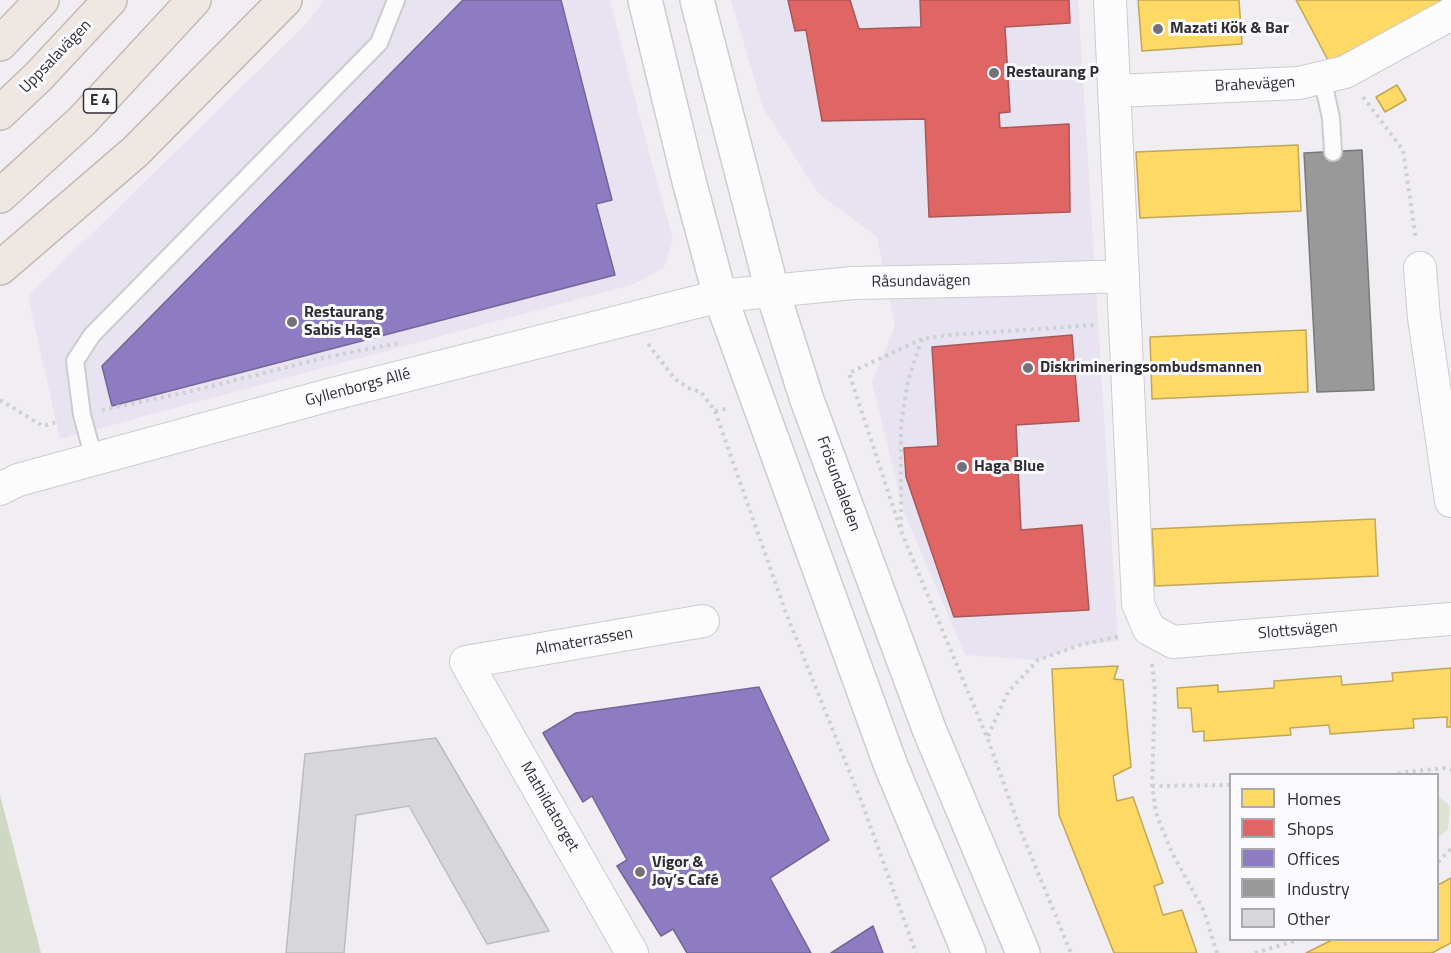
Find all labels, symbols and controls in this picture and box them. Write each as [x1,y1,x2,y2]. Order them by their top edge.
street label: Uppsalavägen [16,16,96,98]
place label: Mazati Kök & Bar [1170,19,1289,39]
marker: Mazati Kök & Bar [1151,22,1165,36]
place label: Restaurang P [1006,63,1099,83]
marker: Restaurang P [987,66,1001,80]
street label: Brahevägen [1214,73,1296,97]
road number: E 4 [84,89,116,113]
street label: Råsundavägen [871,272,971,292]
place label: Restaurang Sabis Haga [304,303,384,341]
marker: Restaurang Sabis Haga [285,315,299,329]
place label: Diskrimineringsombudsmannen [1040,358,1262,378]
marker: Diskrimineringsombudsmannen [1021,361,1035,375]
street label: Gyllenborgs Allé [303,365,413,411]
street label: Frösundaleden [812,434,864,534]
place label: Haga Blue [974,457,1044,477]
marker: Haga Blue [955,460,969,474]
street label: Slottsvägen [1257,618,1339,644]
street label: Almaterrassen [534,624,634,660]
street label: Mathildatorget [516,759,582,855]
legend [1229,773,1439,941]
text: Homes [1287,785,1341,812]
text: Shops [1287,815,1334,842]
text: Offices [1287,845,1340,872]
place label: Vigor & Joy’s Café [652,853,719,891]
marker: Vigor & Joy’s Café [633,865,647,879]
text: Industry [1287,875,1350,902]
text: Other [1287,905,1330,932]

